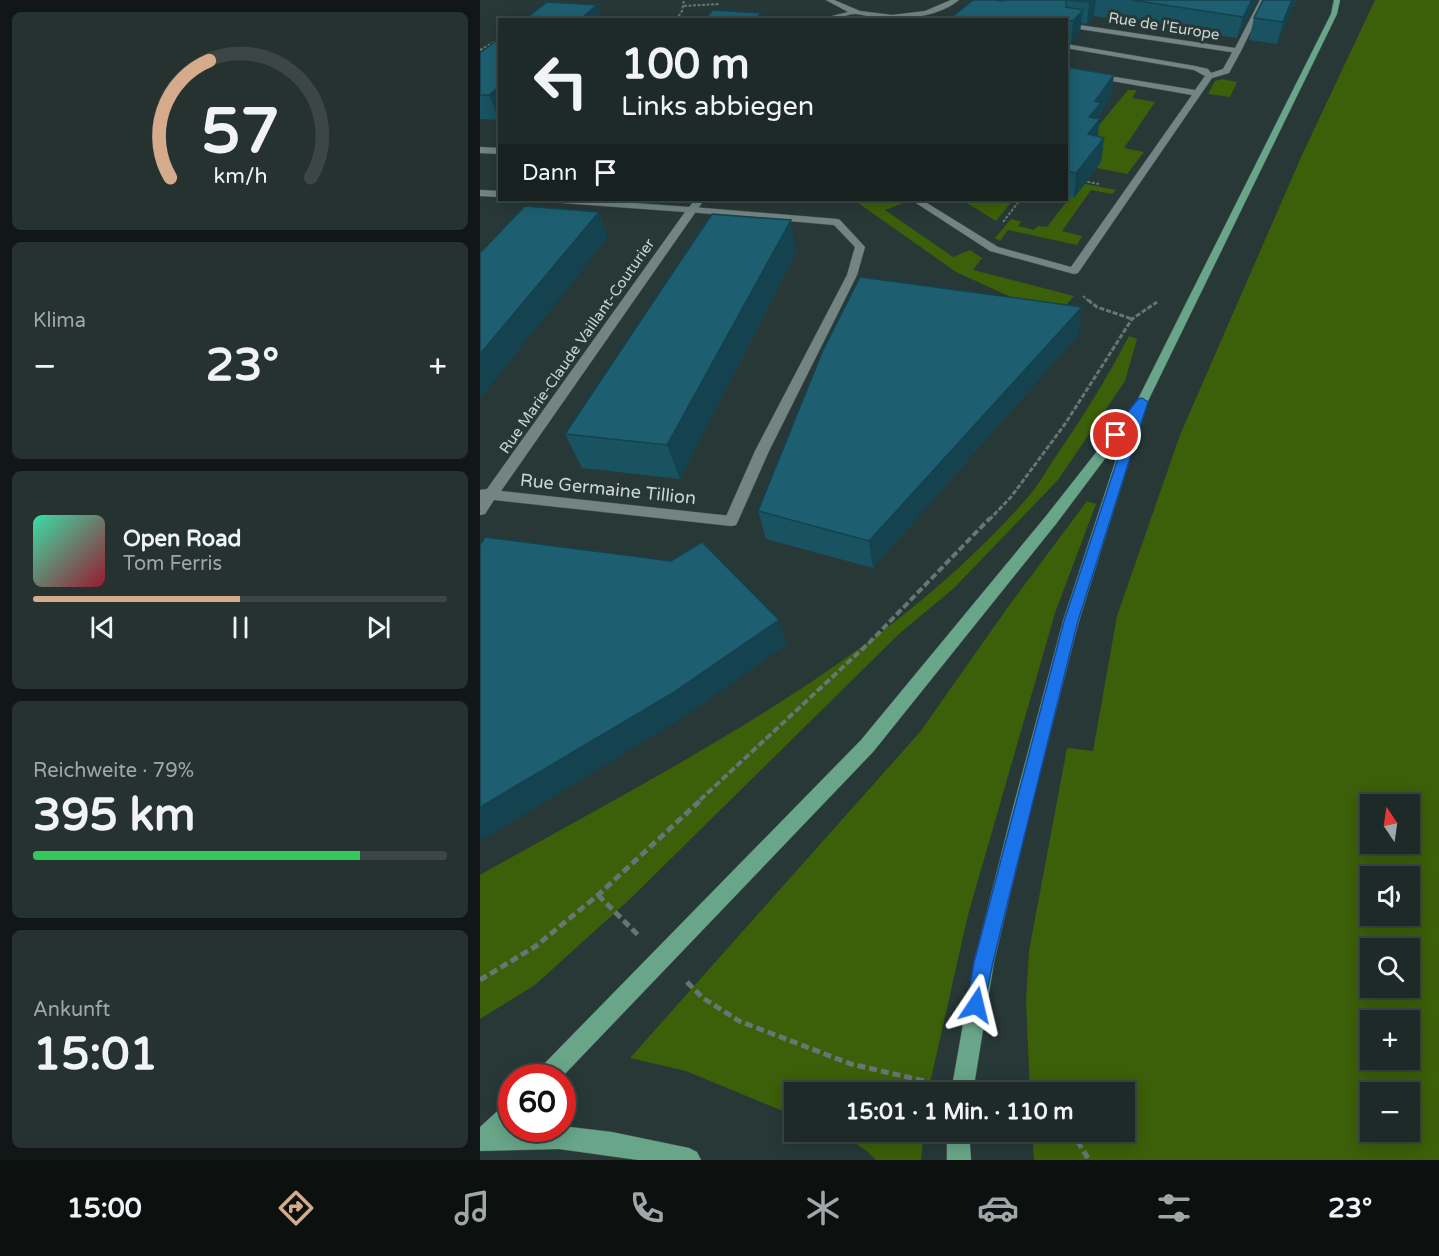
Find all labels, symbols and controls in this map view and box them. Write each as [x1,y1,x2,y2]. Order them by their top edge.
street label: Rue de l'Europe [1107,8,1221,44]
text: 100 m [621,39,750,90]
icon: left [522,42,600,120]
text: Links abbiegen [621,90,814,123]
text: 57 [201,95,279,170]
icon: arrive [589,156,622,189]
text: Dann [522,160,577,186]
text: km/h [213,163,267,189]
street label: Rue Marie-Claude Vaillant-Couturier [496,235,659,457]
text: Klima [33,309,86,333]
text: 23° [206,339,279,393]
text: − [33,347,57,386]
text: + [428,347,447,386]
pin [1090,409,1141,460]
icon: arrive [1099,418,1132,451]
street label: Rue Germaine Tillion [519,469,697,509]
text: Open Road [123,526,241,552]
text: Tom Ferris [123,552,222,576]
icon: previous [86,611,119,644]
icon: pause [224,611,257,644]
icon: next [362,611,395,644]
text: Reichweite · 79% [33,759,194,783]
text: 395 km [33,789,195,843]
north arrow [1360,794,1420,854]
map controls [1360,794,1420,1142]
button: sound [1360,866,1420,926]
button: search [1360,938,1420,998]
position arrow [944,973,1008,1037]
text: Ankunft [33,998,110,1022]
button: + [1360,1010,1420,1070]
text: 15:01 [33,1028,158,1082]
speed limit sign: 60 [498,1064,576,1142]
button: − [1360,1082,1420,1142]
text: 15:01 · 1 Min. · 110 m [846,1099,1073,1125]
icon: directions [275,1187,317,1229]
icon: music [451,1187,493,1229]
icon: phone [626,1187,668,1229]
icon: climate [802,1187,844,1229]
icon: car [977,1187,1019,1229]
icon: filters [1153,1187,1195,1229]
text: 15:00 [67,1192,142,1225]
text: 23° [1328,1192,1372,1225]

